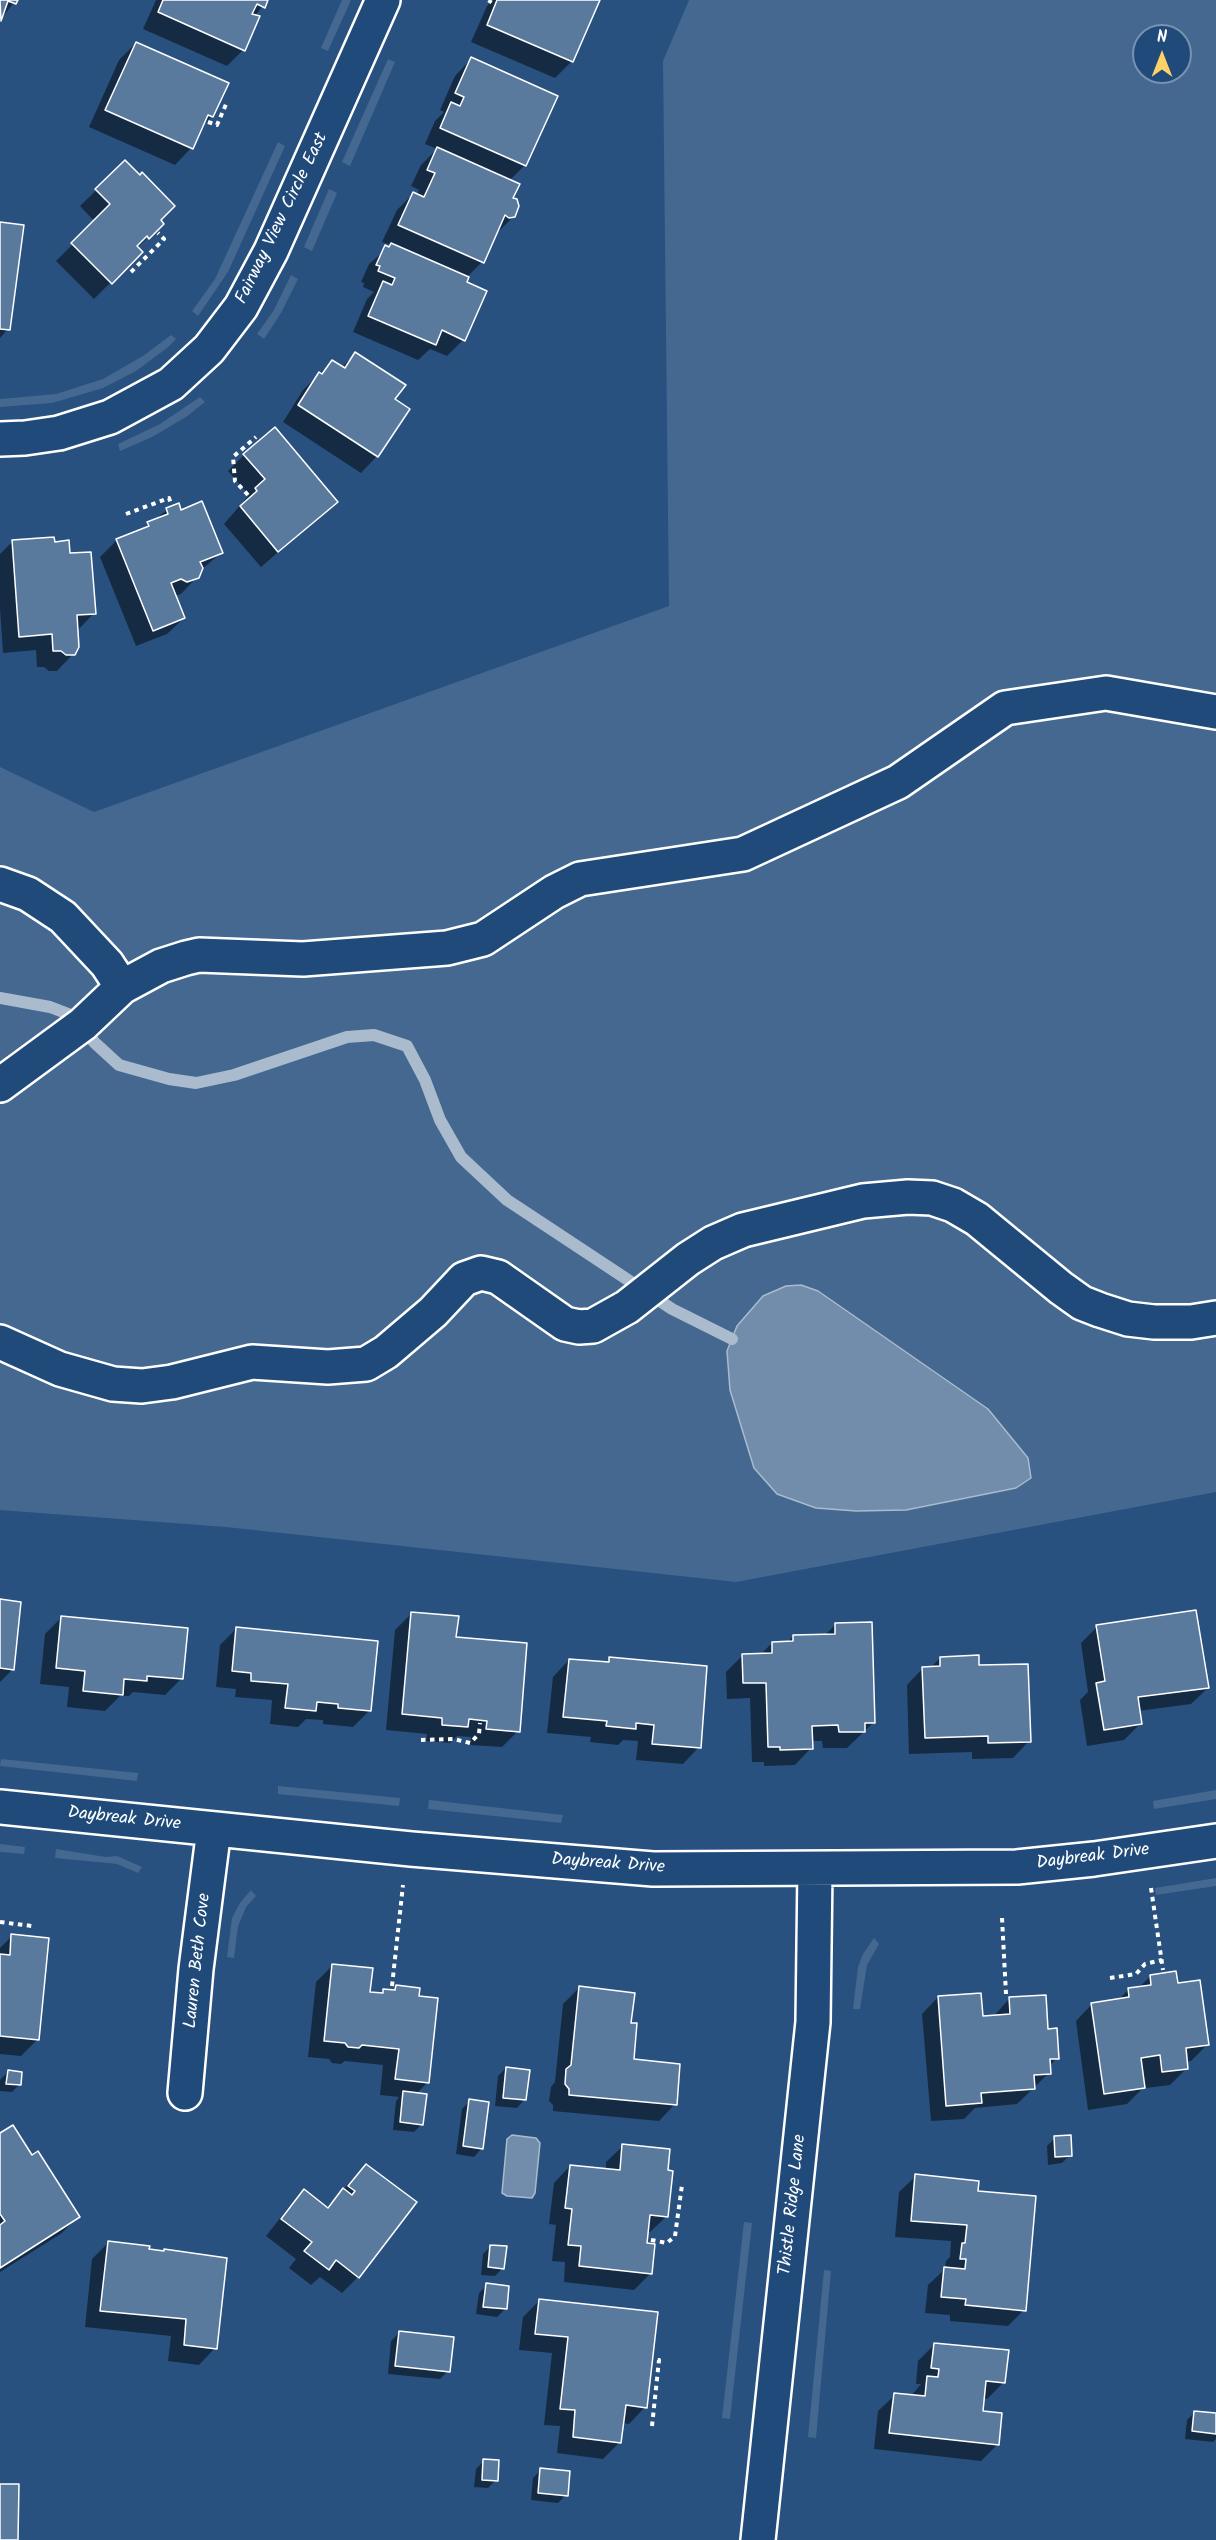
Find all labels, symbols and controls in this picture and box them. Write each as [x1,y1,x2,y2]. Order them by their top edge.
north arrow [1132,24,1192,84]
text: N [1157,25,1167,50]
street label: Fairway View Circle East [232,130,334,308]
street label: Daybreak Drive [66,1803,182,1837]
street label: Daybreak Drive [1035,1840,1151,1876]
street label: Daybreak Drive [551,1850,665,1880]
street label: Lauren Beth Cove [181,1892,217,2030]
street label: Thistle Ridge Lane [776,2133,812,2277]

